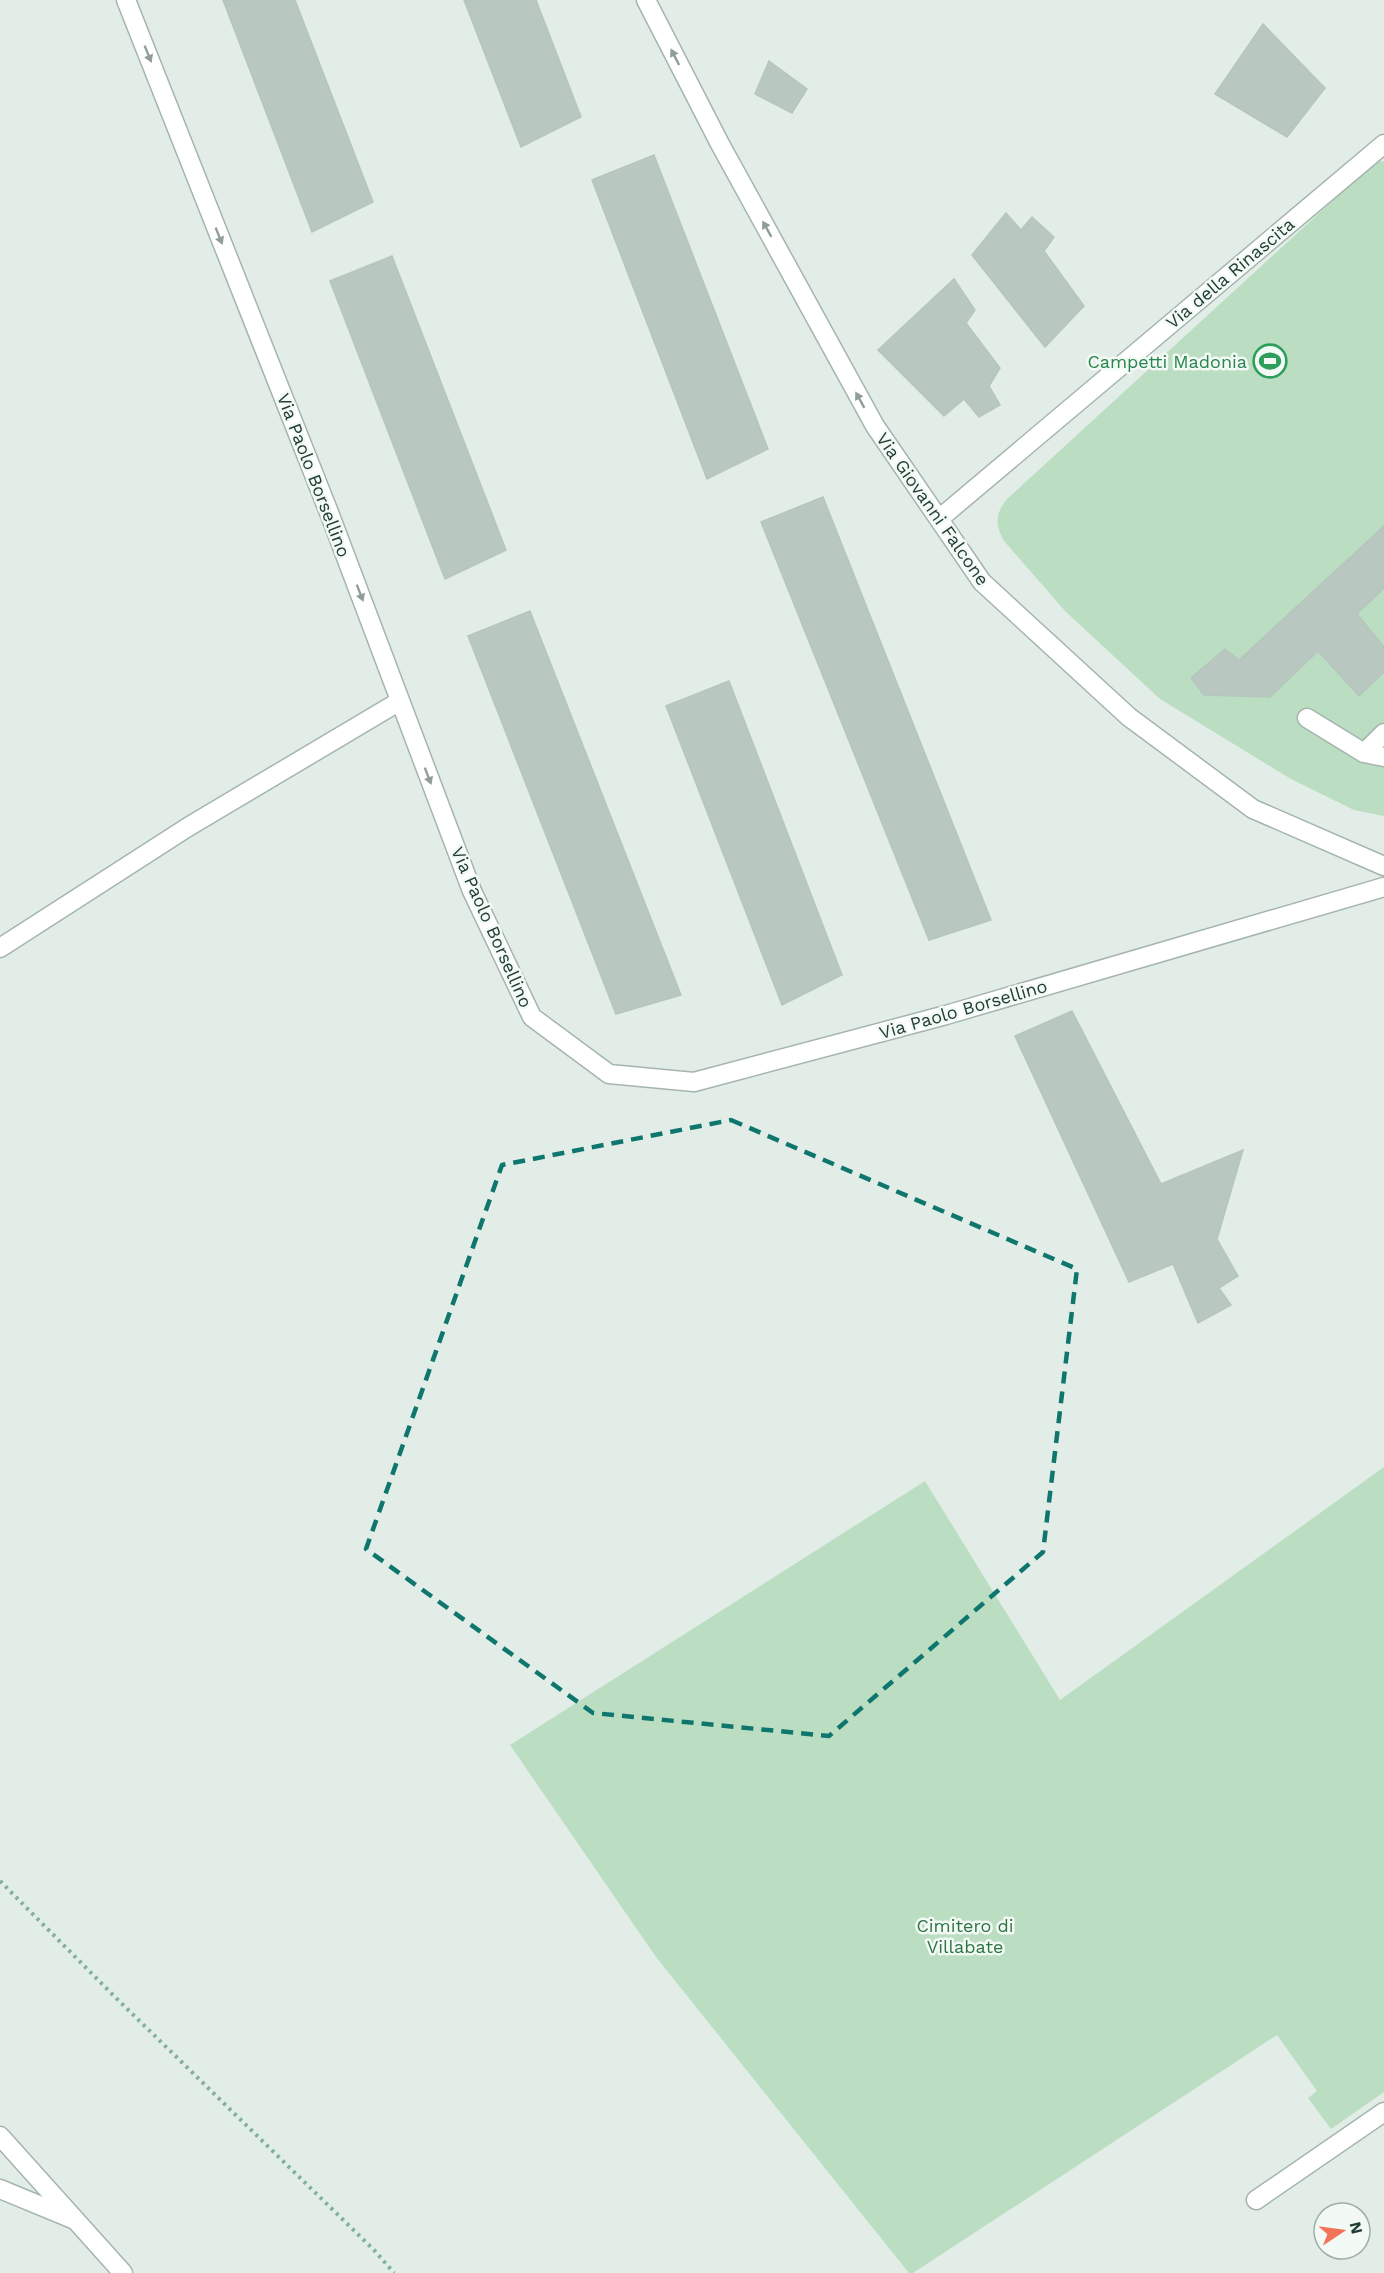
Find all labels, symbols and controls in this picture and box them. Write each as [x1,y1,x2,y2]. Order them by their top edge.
one-way arrow [143,46,153,64]
one-way arrow [671,48,681,66]
street label: Via della Rinascita [1162,213,1298,333]
one-way arrow [762,220,772,237]
one-way arrow [215,227,225,245]
sports icon: Campetti Madonia [1252,343,1288,379]
place label: Campetti Madonia [1087,351,1247,372]
street label: Via Paolo Borsellino [273,390,355,560]
one-way arrow [855,392,866,408]
street label: Via Giovanni Falcone [872,429,994,589]
one-way arrow [355,584,365,602]
one-way arrow [424,767,434,785]
street label: Via Paolo Borsellino [447,843,537,1011]
street label: Via Paolo Borsellino [877,975,1049,1043]
park label: Cimitero di Villabate [916,1915,1014,1957]
north arrow [1312,2201,1372,2261]
text: N [1346,2220,1367,2236]

